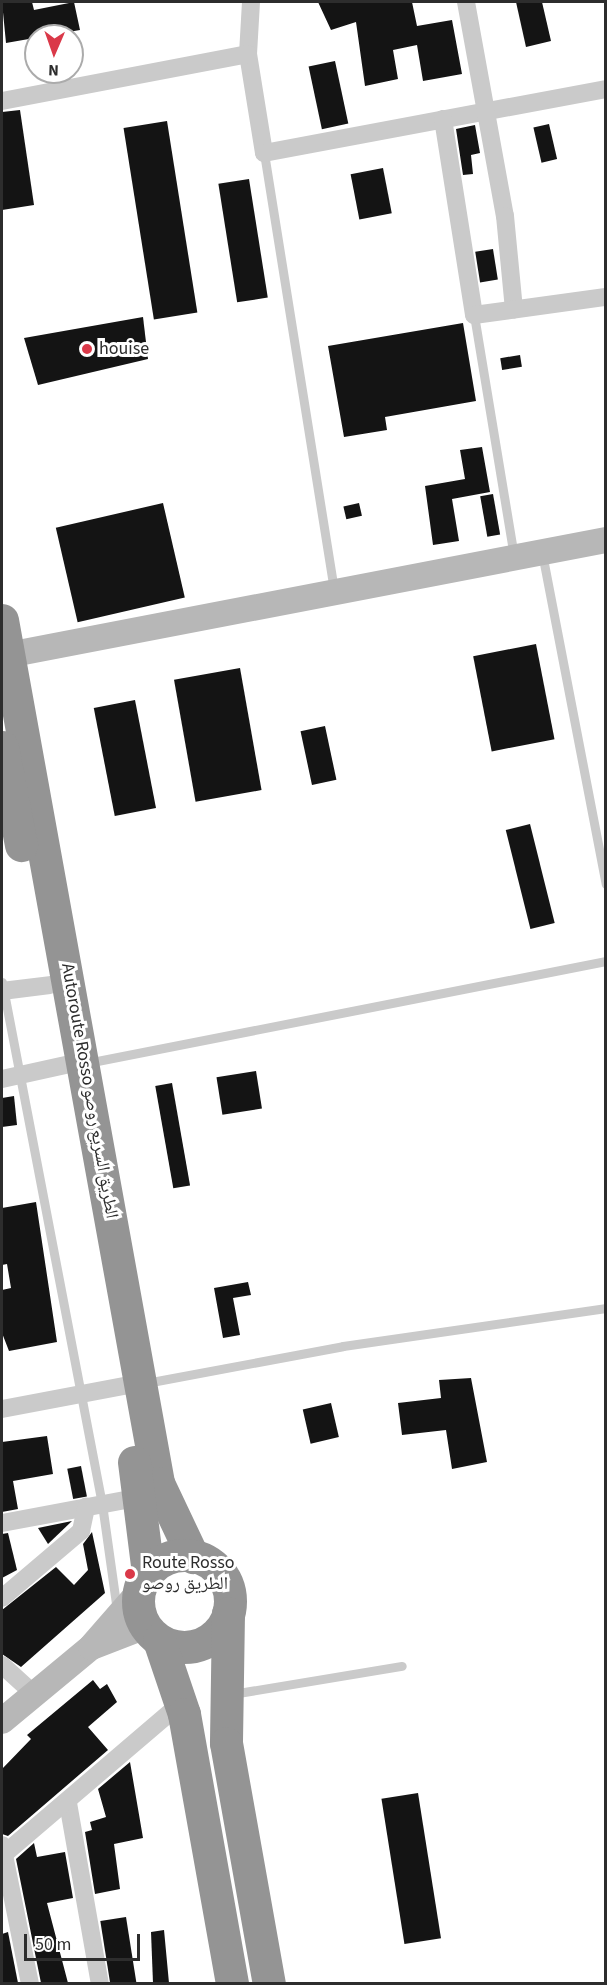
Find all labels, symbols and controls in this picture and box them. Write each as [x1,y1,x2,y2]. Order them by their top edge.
north arrow [24,24,84,84]
text: N [48,59,59,81]
place label: houise [99,338,149,360]
marker: houise [80,342,94,356]
street label: Autoroute Rosso الطريق السريع روصو [56,962,122,1220]
place label: Route Rosso الطريق روصو [142,1553,235,1596]
marker: Route Rosso الطريق روصو [123,1567,137,1581]
scale bar [27,1922,142,1960]
text: 50 m [35,1932,71,1957]

